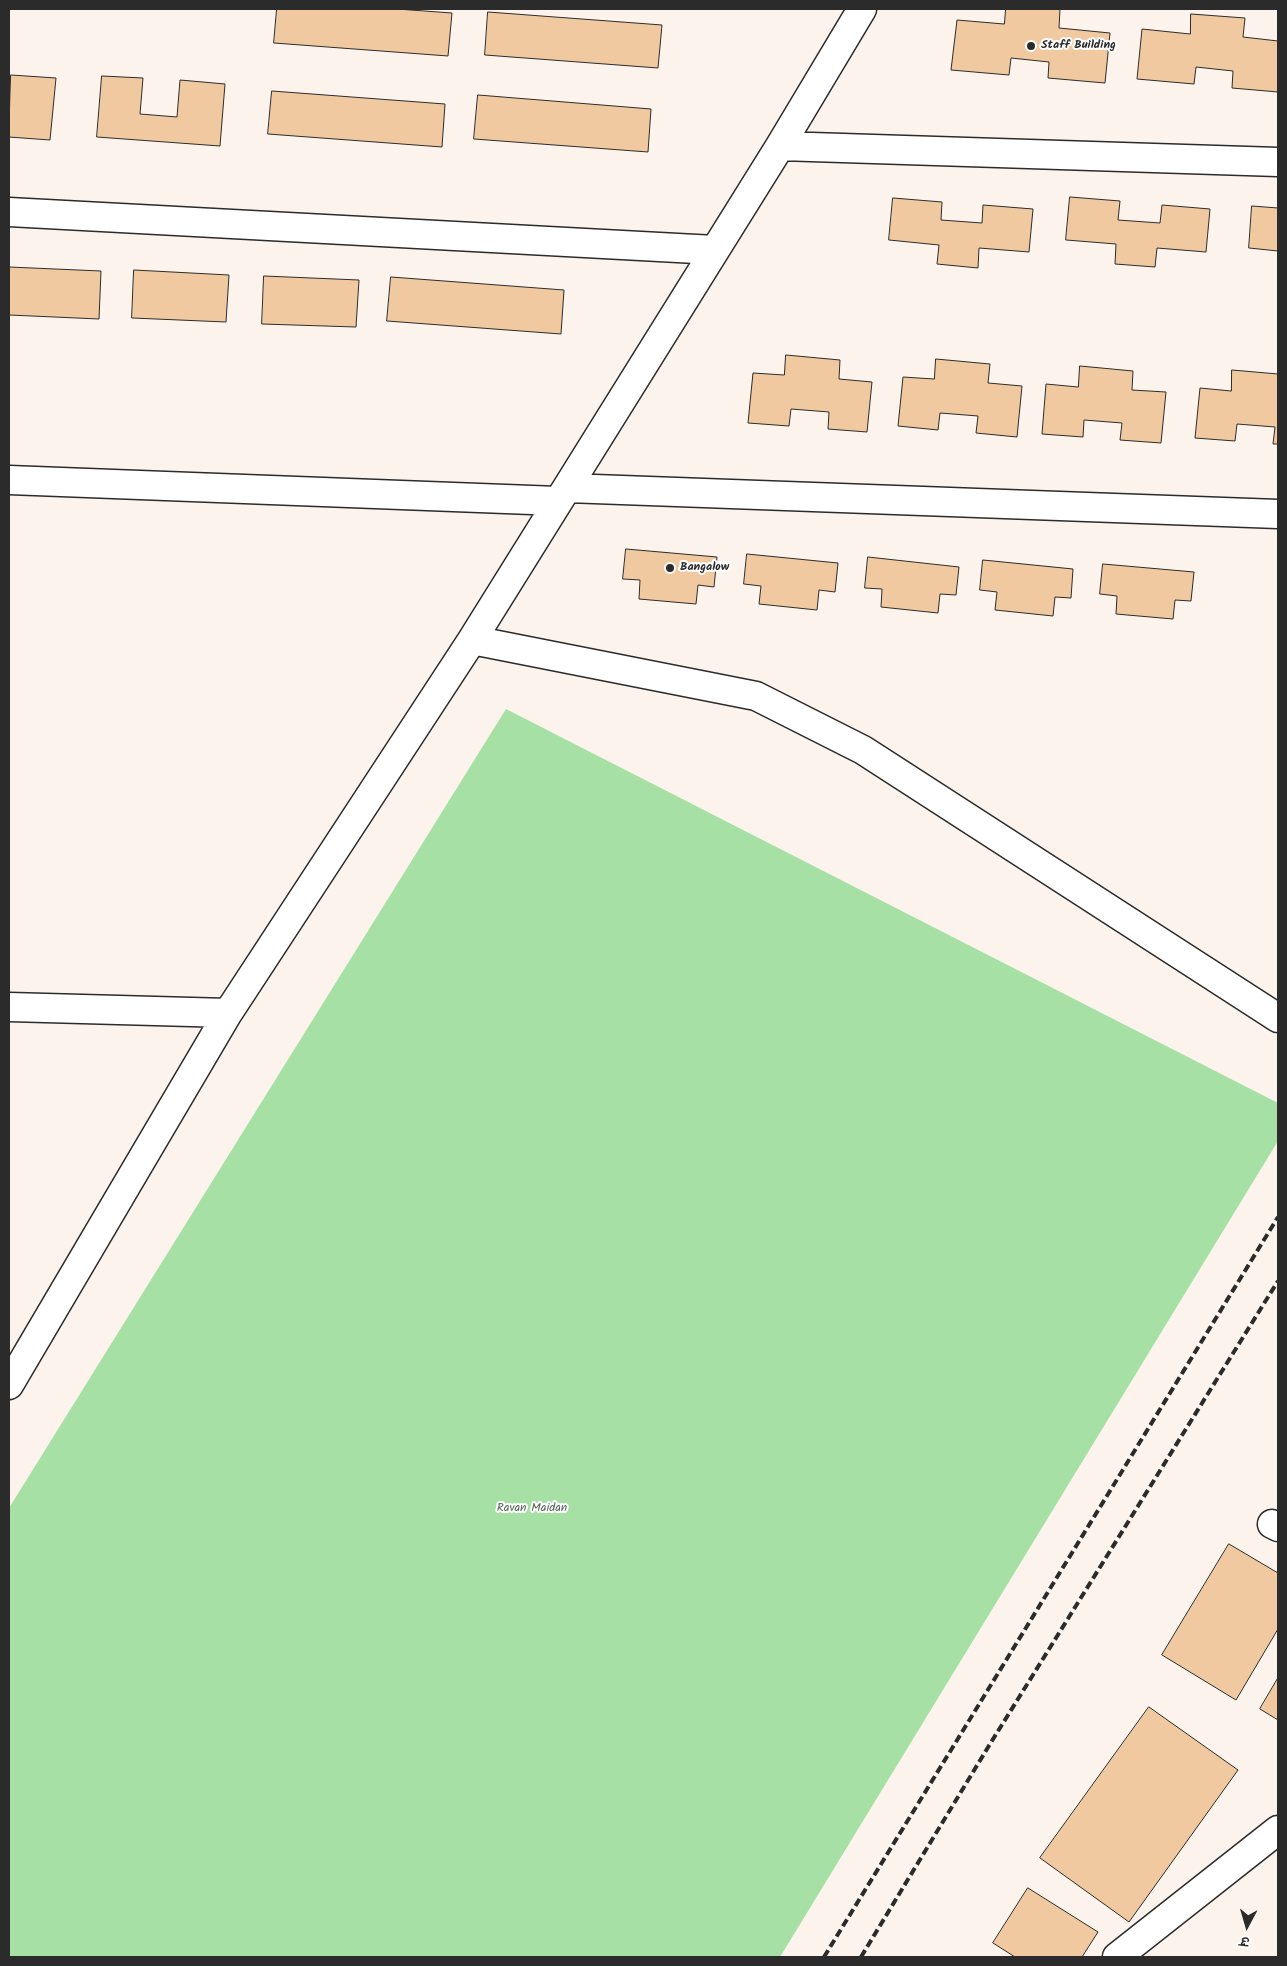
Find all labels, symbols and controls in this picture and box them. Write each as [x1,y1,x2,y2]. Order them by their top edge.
place label: Staff Building [1041,39,1116,53]
marker: Staff Building [1025,40,1037,52]
place label: Bangalow [680,561,729,575]
marker: Bangalow [664,562,676,574]
park label: Ravan Maidan [497,1502,567,1516]
north arrow [1222,1901,1272,1951]
text: उ [1240,1930,1251,1952]

